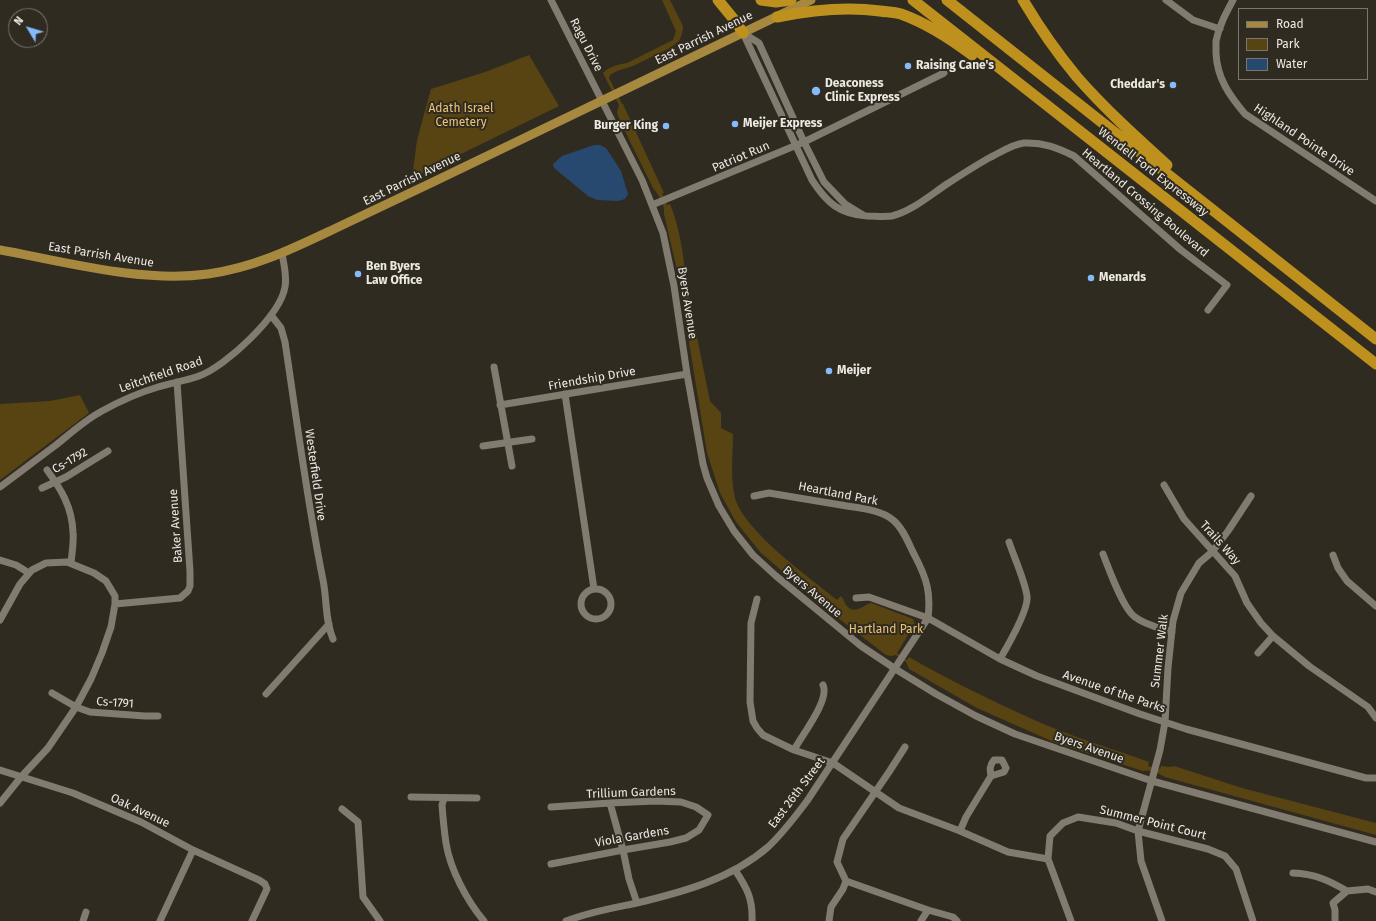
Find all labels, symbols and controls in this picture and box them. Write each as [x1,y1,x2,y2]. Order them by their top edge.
north arrow [8,8,48,48]
street label: East Parrish Avenue [653,8,755,68]
legend [1238,8,1368,80]
text: N [12,14,26,28]
street label: Ragu Drive [566,16,606,74]
text: Road [1276,17,1304,31]
text: Park [1276,37,1300,51]
text: Water [1276,57,1307,71]
place label: Raising Cane's [916,59,994,73]
marker: Raising Cane's [903,61,913,71]
place label: Deaconess Clinic Express [825,77,900,105]
place label: Cheddar's [1110,78,1165,92]
marker: Cheddar's [1168,80,1178,90]
marker: Deaconess Clinic Express [810,85,822,97]
street label: Highland Pointe Drive [1251,101,1357,179]
park label: Adath Israel Cemetery [428,102,494,130]
place label: Meijer Express [743,117,822,131]
place label: Burger King [594,119,658,133]
marker: Meijer Express [730,119,740,129]
marker: Burger King [661,121,671,131]
street label: Wendell Ford Expressway [1095,124,1211,220]
street label: Patriot Run [710,138,772,176]
street label: Heartland Crossing Boulevard [1079,146,1211,260]
street label: East Parrish Avenue [361,149,463,209]
street label: East Parrish Avenue [47,240,155,270]
place label: Ben Byers Law Office [366,260,422,288]
street label: Byers Avenue [674,266,700,340]
marker: Ben Byers Law Office [353,269,363,279]
place label: Menards [1099,271,1146,285]
marker: Menards [1086,273,1096,283]
street label: Leitchfield Road [117,354,205,396]
street label: Friendship Drive [547,364,637,394]
place label: Meijer [837,364,871,378]
marker: Meijer [824,366,834,376]
street label: Westerfield Drive [301,428,329,522]
street label: Cs-1792 [50,445,90,477]
street label: Heartland Park [797,479,879,509]
street label: Baker Avenue [166,489,186,563]
street label: Trails Way [1197,518,1243,568]
street label: Byers Avenue [780,563,844,621]
street label: Summer Walk [1148,613,1172,689]
park label: Hartland Park [849,623,923,637]
street label: Avenue of the Parks [1061,668,1167,716]
street label: Cs-1791 [96,695,134,711]
street label: Byers Avenue [1052,729,1126,767]
street label: East 26th Street [766,755,828,831]
street label: Trillium Gardens [586,784,676,802]
street label: Oak Avenue [108,791,172,831]
street label: Summer Point Court [1098,803,1208,843]
street label: Viola Gardens [594,823,670,851]

